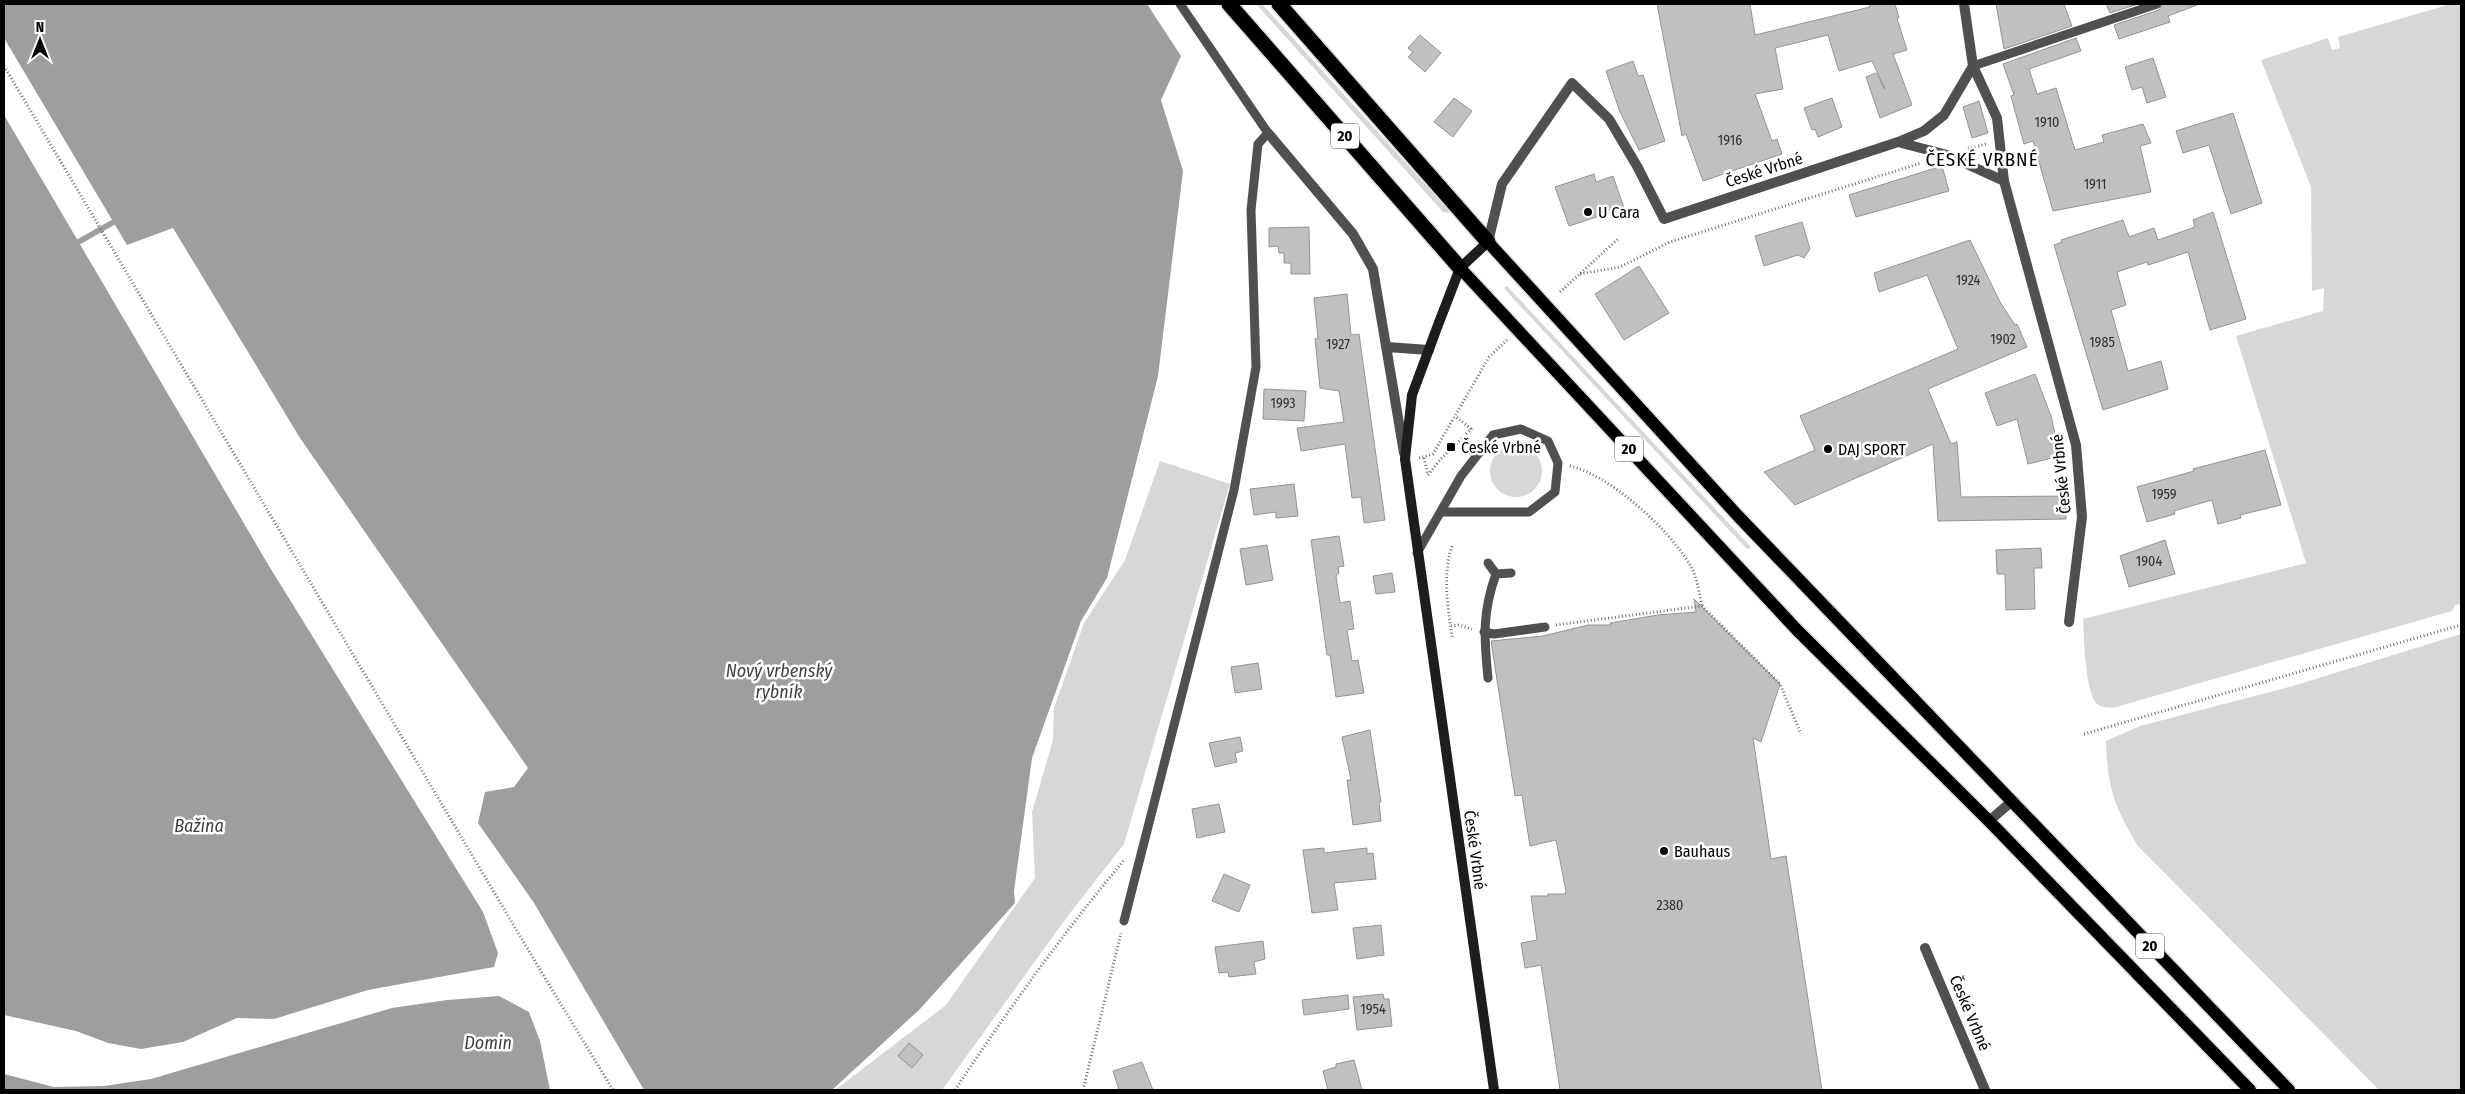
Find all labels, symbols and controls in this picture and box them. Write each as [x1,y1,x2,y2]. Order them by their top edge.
north arrow [15,15,65,65]
text: N [36,19,44,36]
house number: 1910 [2035,114,2059,131]
road number: 20 [1331,124,1359,148]
house number: 1916 [1718,132,1742,149]
street label: České Vrbné [1723,148,1805,191]
district label: ČESKÉ VRBNÉ [1925,148,2039,171]
house number: 1911 [2084,176,2106,193]
place label: U Cara [1598,203,1640,222]
marker: U Cara [1582,206,1594,218]
house number: 1924 [1956,272,1981,289]
house number: 1902 [1990,331,2016,348]
house number: 1985 [2089,334,2115,351]
house number: 1927 [1326,336,1350,353]
house number: 1993 [1270,395,1296,412]
street label: České Vrbné [2046,433,2075,515]
road number: 20 [1615,436,1643,462]
place label: České Vrbné [1461,437,1541,457]
place label: DAJ SPORT [1838,440,1906,459]
marker: České Vrbné [1445,441,1457,453]
marker: DAJ SPORT [1822,443,1834,455]
house number: 1959 [2151,486,2177,503]
house number: 1904 [2136,553,2162,570]
water label: Nový vrbenský rybník [726,660,833,703]
street label: České Vrbné [1460,809,1491,891]
water label: Bažina [174,815,224,837]
place label: Bauhaus [1674,842,1731,861]
marker: Bauhaus [1658,845,1670,857]
house number: 2380 [1657,897,1683,914]
road number: 20 [2136,934,2164,958]
street label: České Vrbné [1946,972,1995,1054]
house number: 1954 [1360,1001,1386,1018]
water label: Domin [464,1032,512,1054]

